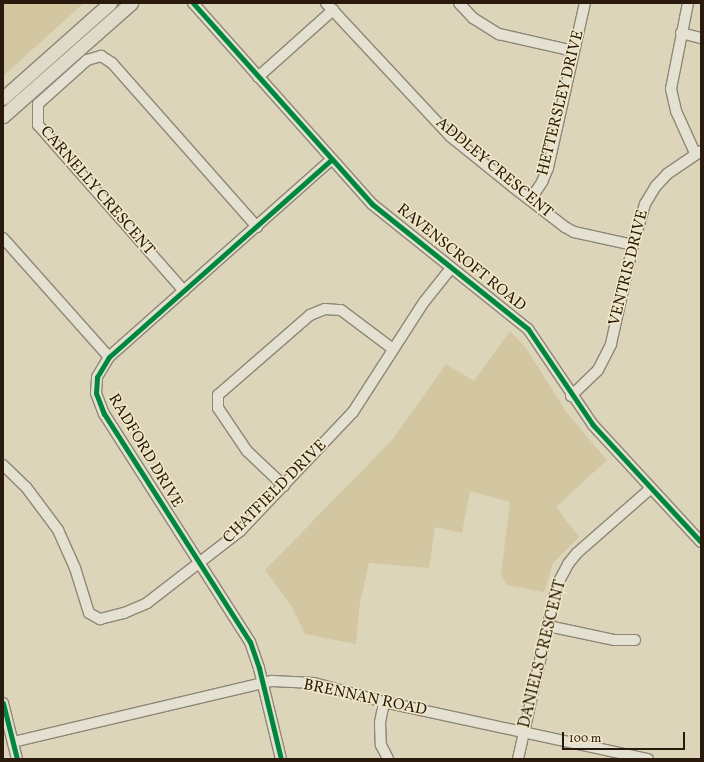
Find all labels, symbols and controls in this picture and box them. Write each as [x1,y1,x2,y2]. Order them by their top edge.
street label: HETTERSLEY DRIVE [534,28,588,178]
street label: ADDLEY CRESCENT [431,113,557,223]
street label: CARNELLY CRESCENT [35,122,159,260]
street label: RAVENSCROFT ROAD [392,200,530,316]
street label: VENTRIS DRIVE [605,208,653,328]
street label: RADFORD DRIVE [103,391,187,511]
street label: CHATFIELD DRIVE [219,436,331,548]
street label: DANIELS CRESCENT [515,578,571,730]
street label: BRENNAN ROAD [302,676,428,720]
scale bar [564,724,687,750]
text: 100 m [569,731,601,747]

